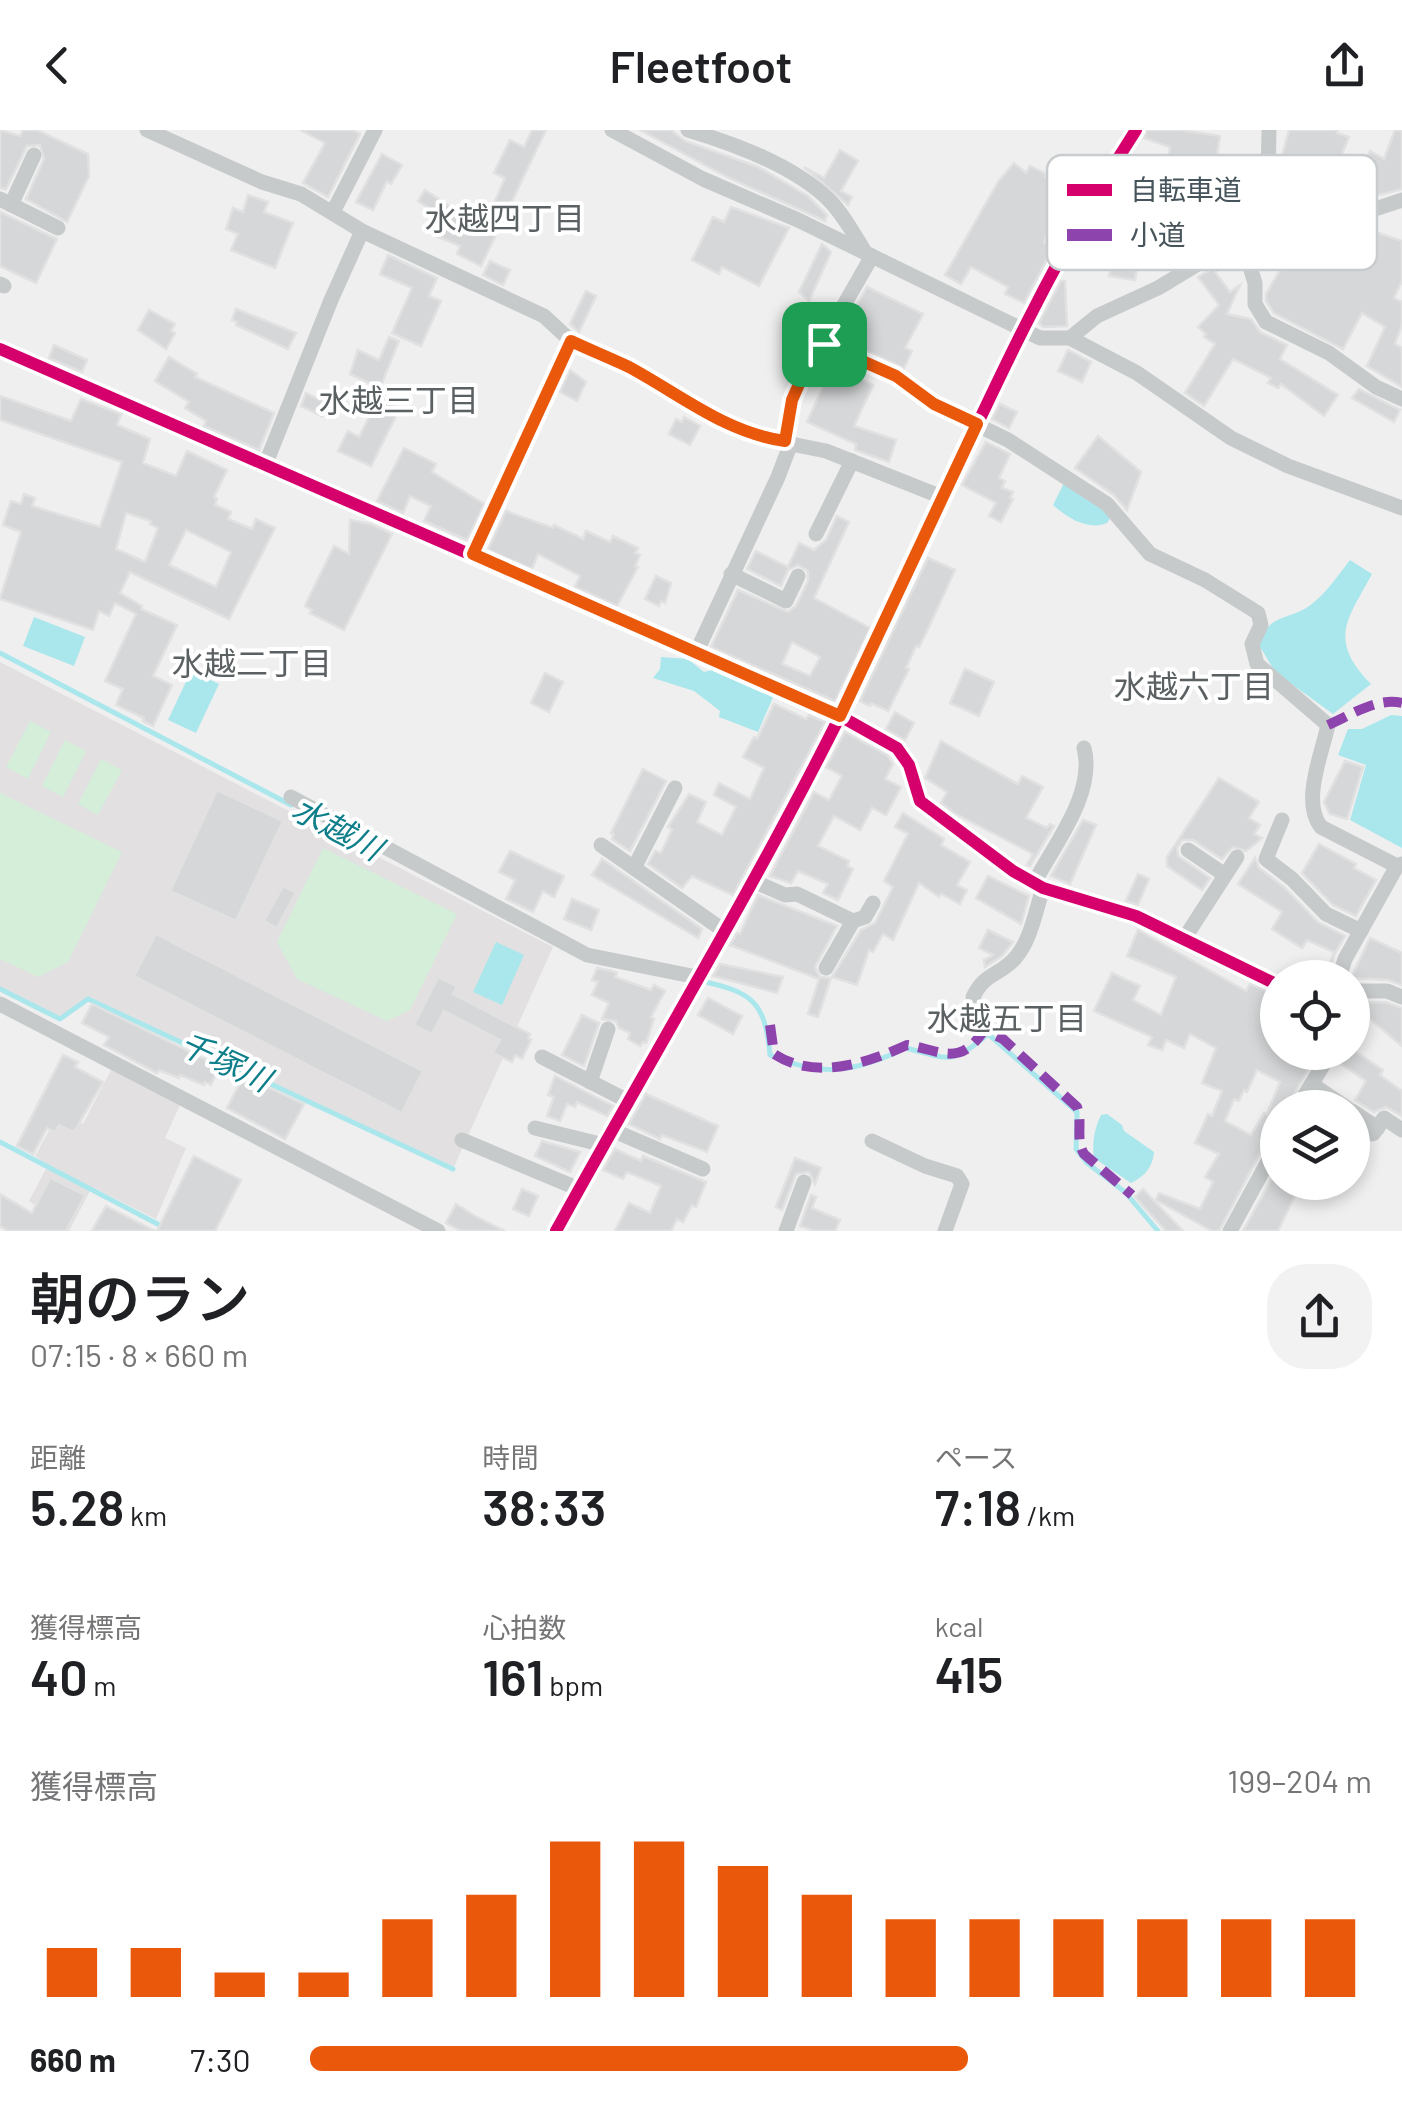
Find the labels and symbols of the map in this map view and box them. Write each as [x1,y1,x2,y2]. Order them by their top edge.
legend [1047,155,1377,270]
text: 自転車道 [1130,172,1242,206]
district label: 水越四丁目 [425,198,585,236]
text: 小道 [1130,217,1186,251]
pin [782,302,867,387]
district label: 水越三丁目 [319,380,479,418]
district label: 水越二丁目 [172,643,332,681]
district label: 水越六丁目 [1114,666,1274,704]
water label: 水越川 [287,788,392,868]
district label: 水越五丁目 [927,998,1087,1036]
water label: 千塚川 [174,1023,280,1099]

